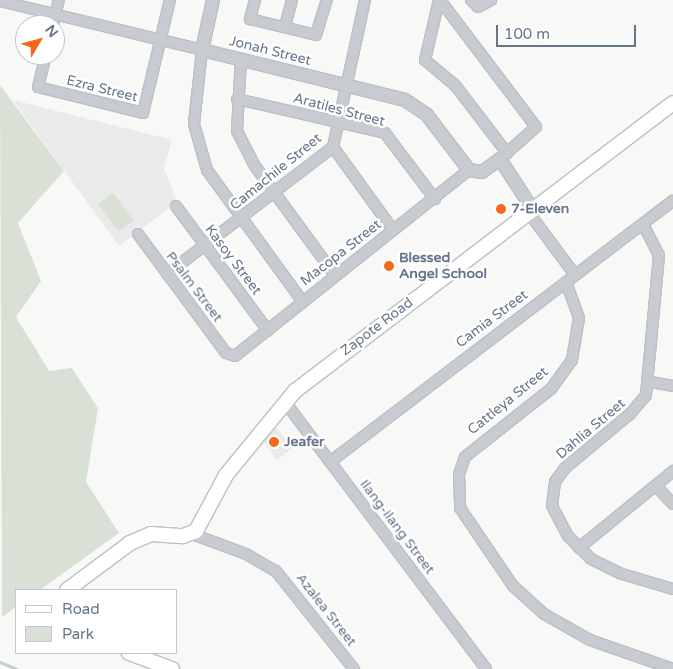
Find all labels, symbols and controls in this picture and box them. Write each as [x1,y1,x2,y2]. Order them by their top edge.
north arrow [15,15,65,65]
scale bar [498,15,638,47]
text: N [41,22,62,41]
text: 100 m [504,25,550,43]
street label: Jonah Street [227,33,313,69]
street label: Ezra Street [65,72,139,106]
street label: Aratiles Street [291,90,387,130]
street label: Camachile Street [227,130,325,214]
place label: 7-Eleven [511,201,569,217]
marker: 7-Eleven [495,203,507,215]
street label: Macopa Street [297,216,385,290]
street label: Kasoy Street [201,222,265,298]
street label: Psalm Street [162,248,226,326]
place label: Blessed Angel School [399,250,487,282]
marker: Blessed Angel School [383,260,395,272]
street label: Camia Street [453,287,531,351]
street label: Zapote Road [338,294,416,360]
street label: Cattleya Street [464,364,552,438]
street label: Dahlia Street [553,395,629,463]
place label: Jeafer [284,434,324,450]
marker: Jeafer [268,436,280,448]
street label: Ilang-ilang Street [356,476,438,578]
street label: Azalea Street [292,570,360,650]
legend [15,589,178,654]
text: Road [62,600,100,618]
text: Park [62,625,94,643]

